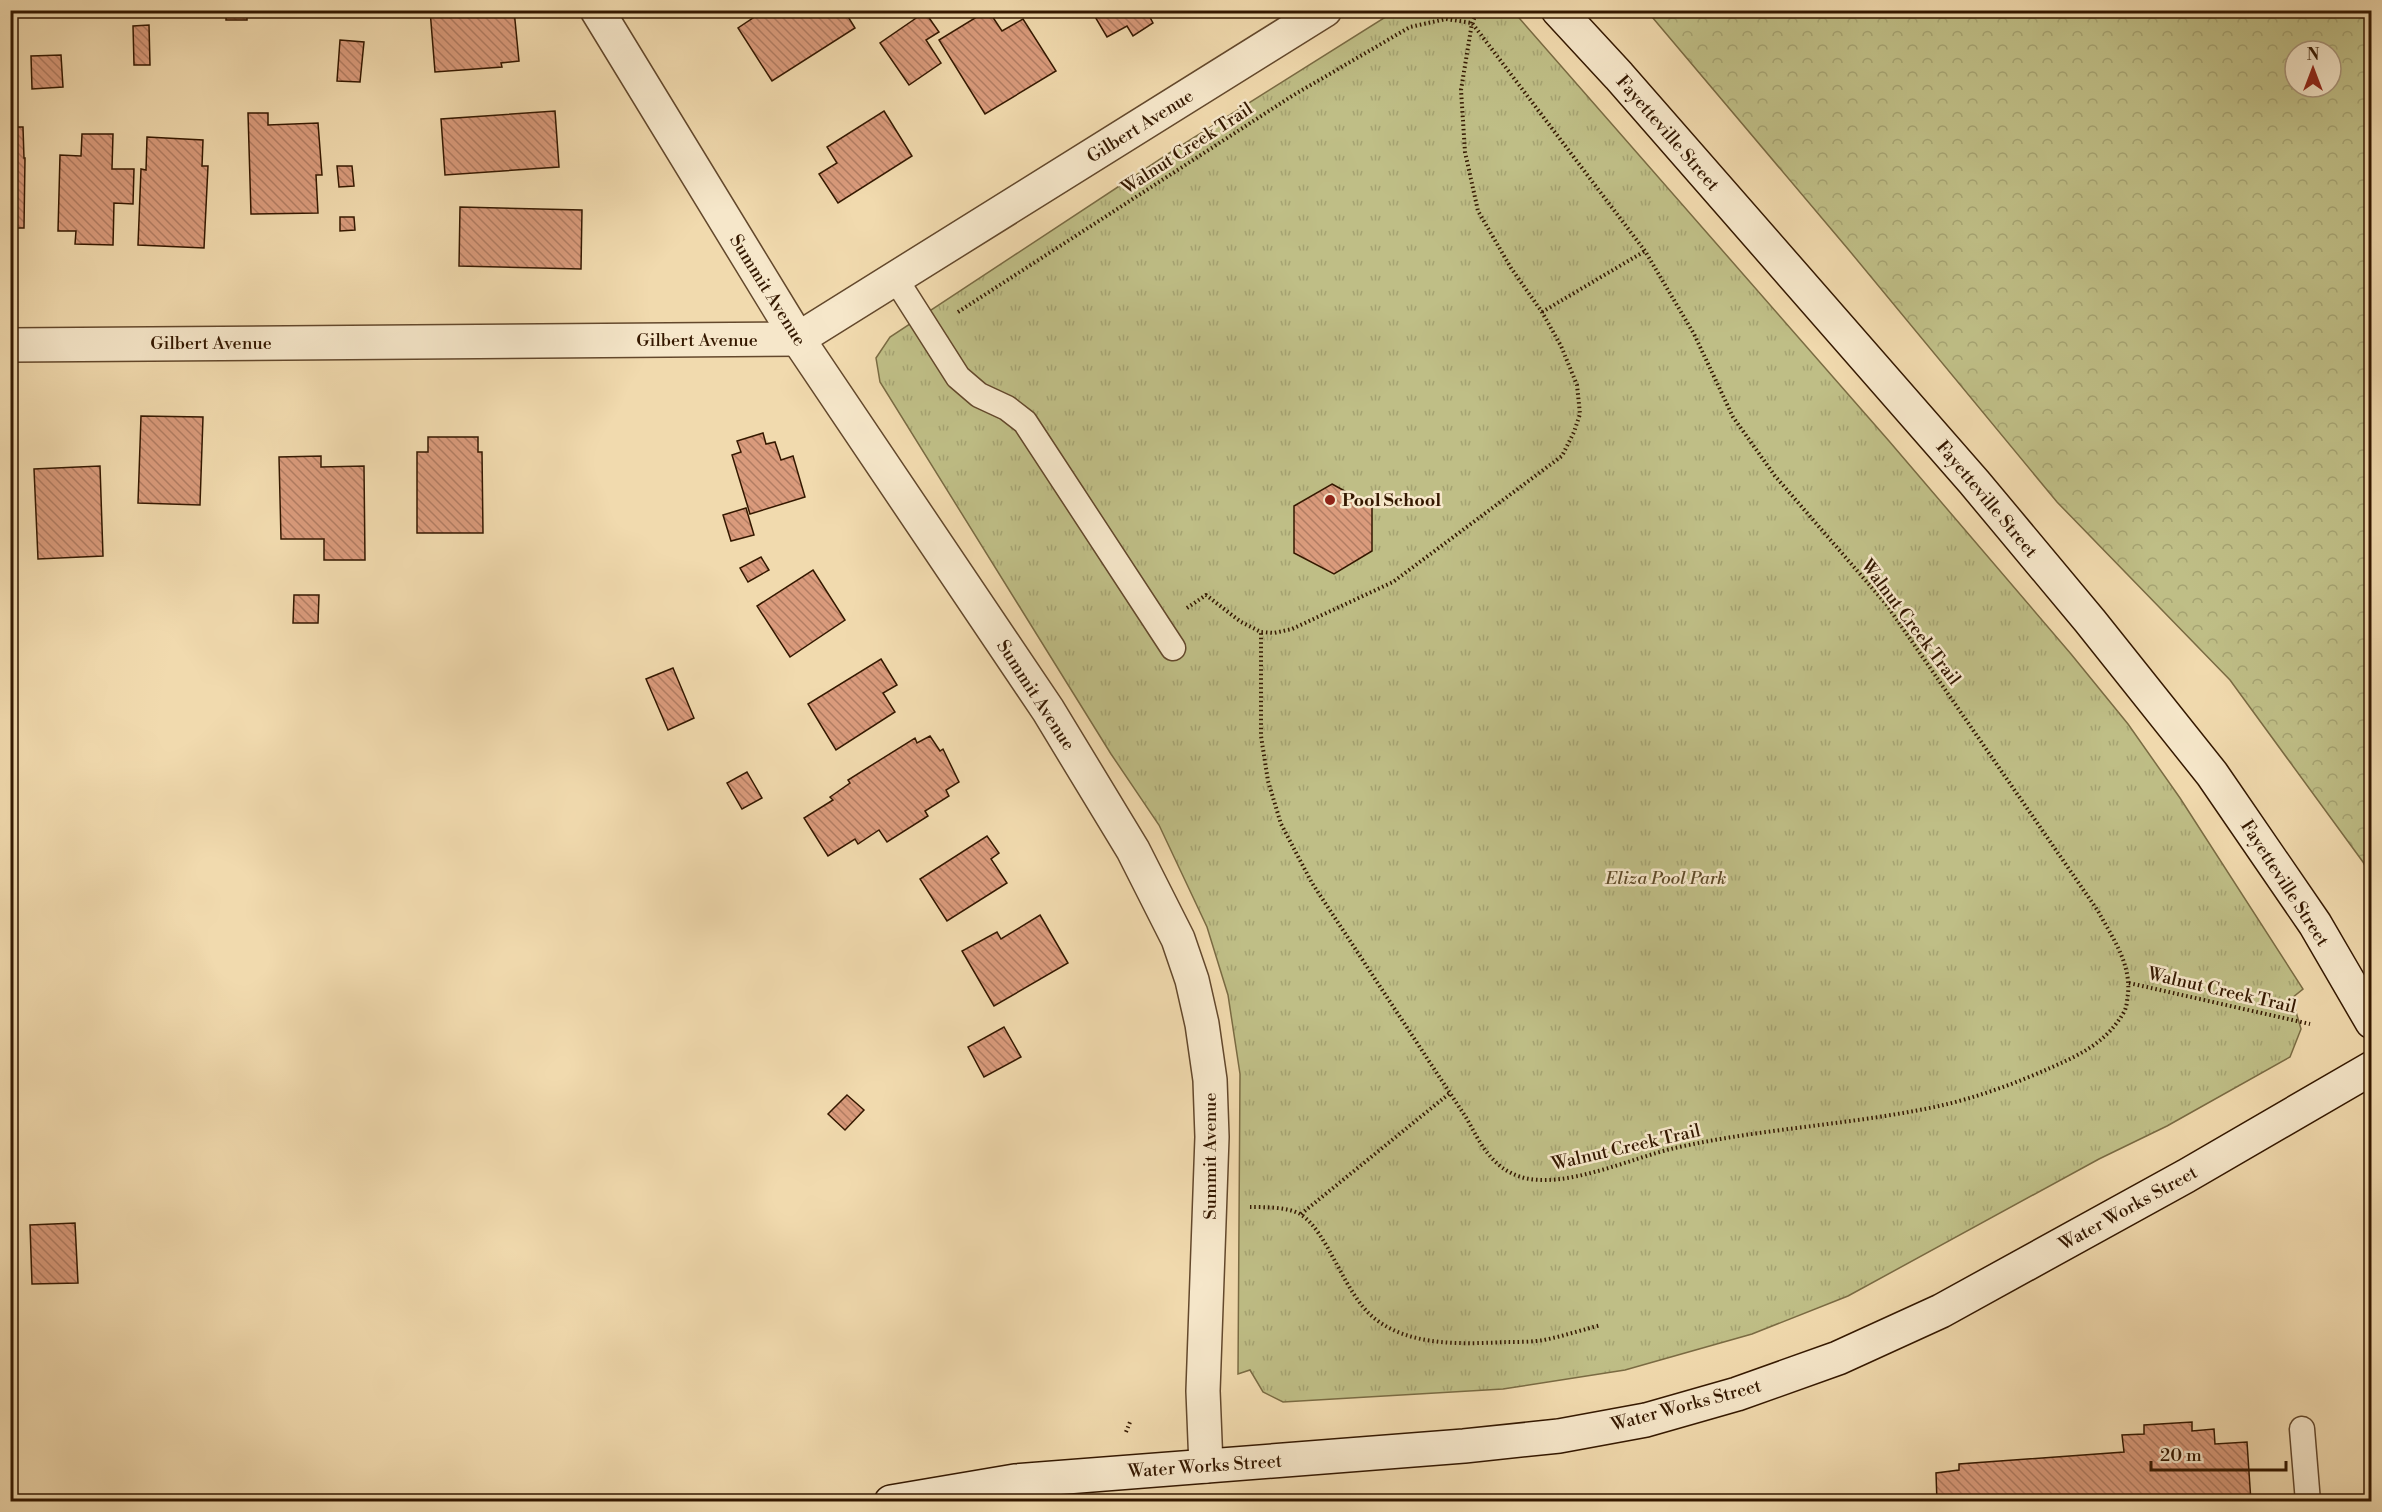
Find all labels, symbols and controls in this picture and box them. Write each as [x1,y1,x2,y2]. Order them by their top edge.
north arrow [2283,39,2343,99]
text: N [2307,45,2320,65]
street label: Fayetteville Street [1611,71,1725,196]
street label: Gilbert Avenue [1083,84,1198,168]
street label: Walnut Creek Trail [1116,97,1258,200]
street label: Summit Avenue [724,230,811,350]
street label: Gilbert Avenue [636,329,758,352]
street label: Gilbert Avenue [150,332,272,355]
street label: Fayetteville Street [1931,436,2043,563]
place label: Pool School [1342,489,1441,512]
marker: Pool School [1323,493,1337,507]
street label: Walnut Creek Trail [1855,554,1966,690]
street label: Summit Avenue [991,636,1080,755]
street label: Fayetteville Street [2235,816,2334,951]
park label: Eliza Pool Park [1604,867,1727,890]
street label: Walnut Creek Trail [2144,962,2299,1019]
street label: Summit Avenue [1199,1092,1222,1220]
street label: Walnut Creek Trail [1549,1119,1703,1176]
street label: Water Works Street [2054,1161,2202,1256]
street label: Water Works Street [1608,1374,1764,1437]
scale bar [2151,1434,2286,1472]
text: 20 m [2160,1444,2202,1467]
street label: Water Works Street [1126,1450,1283,1483]

